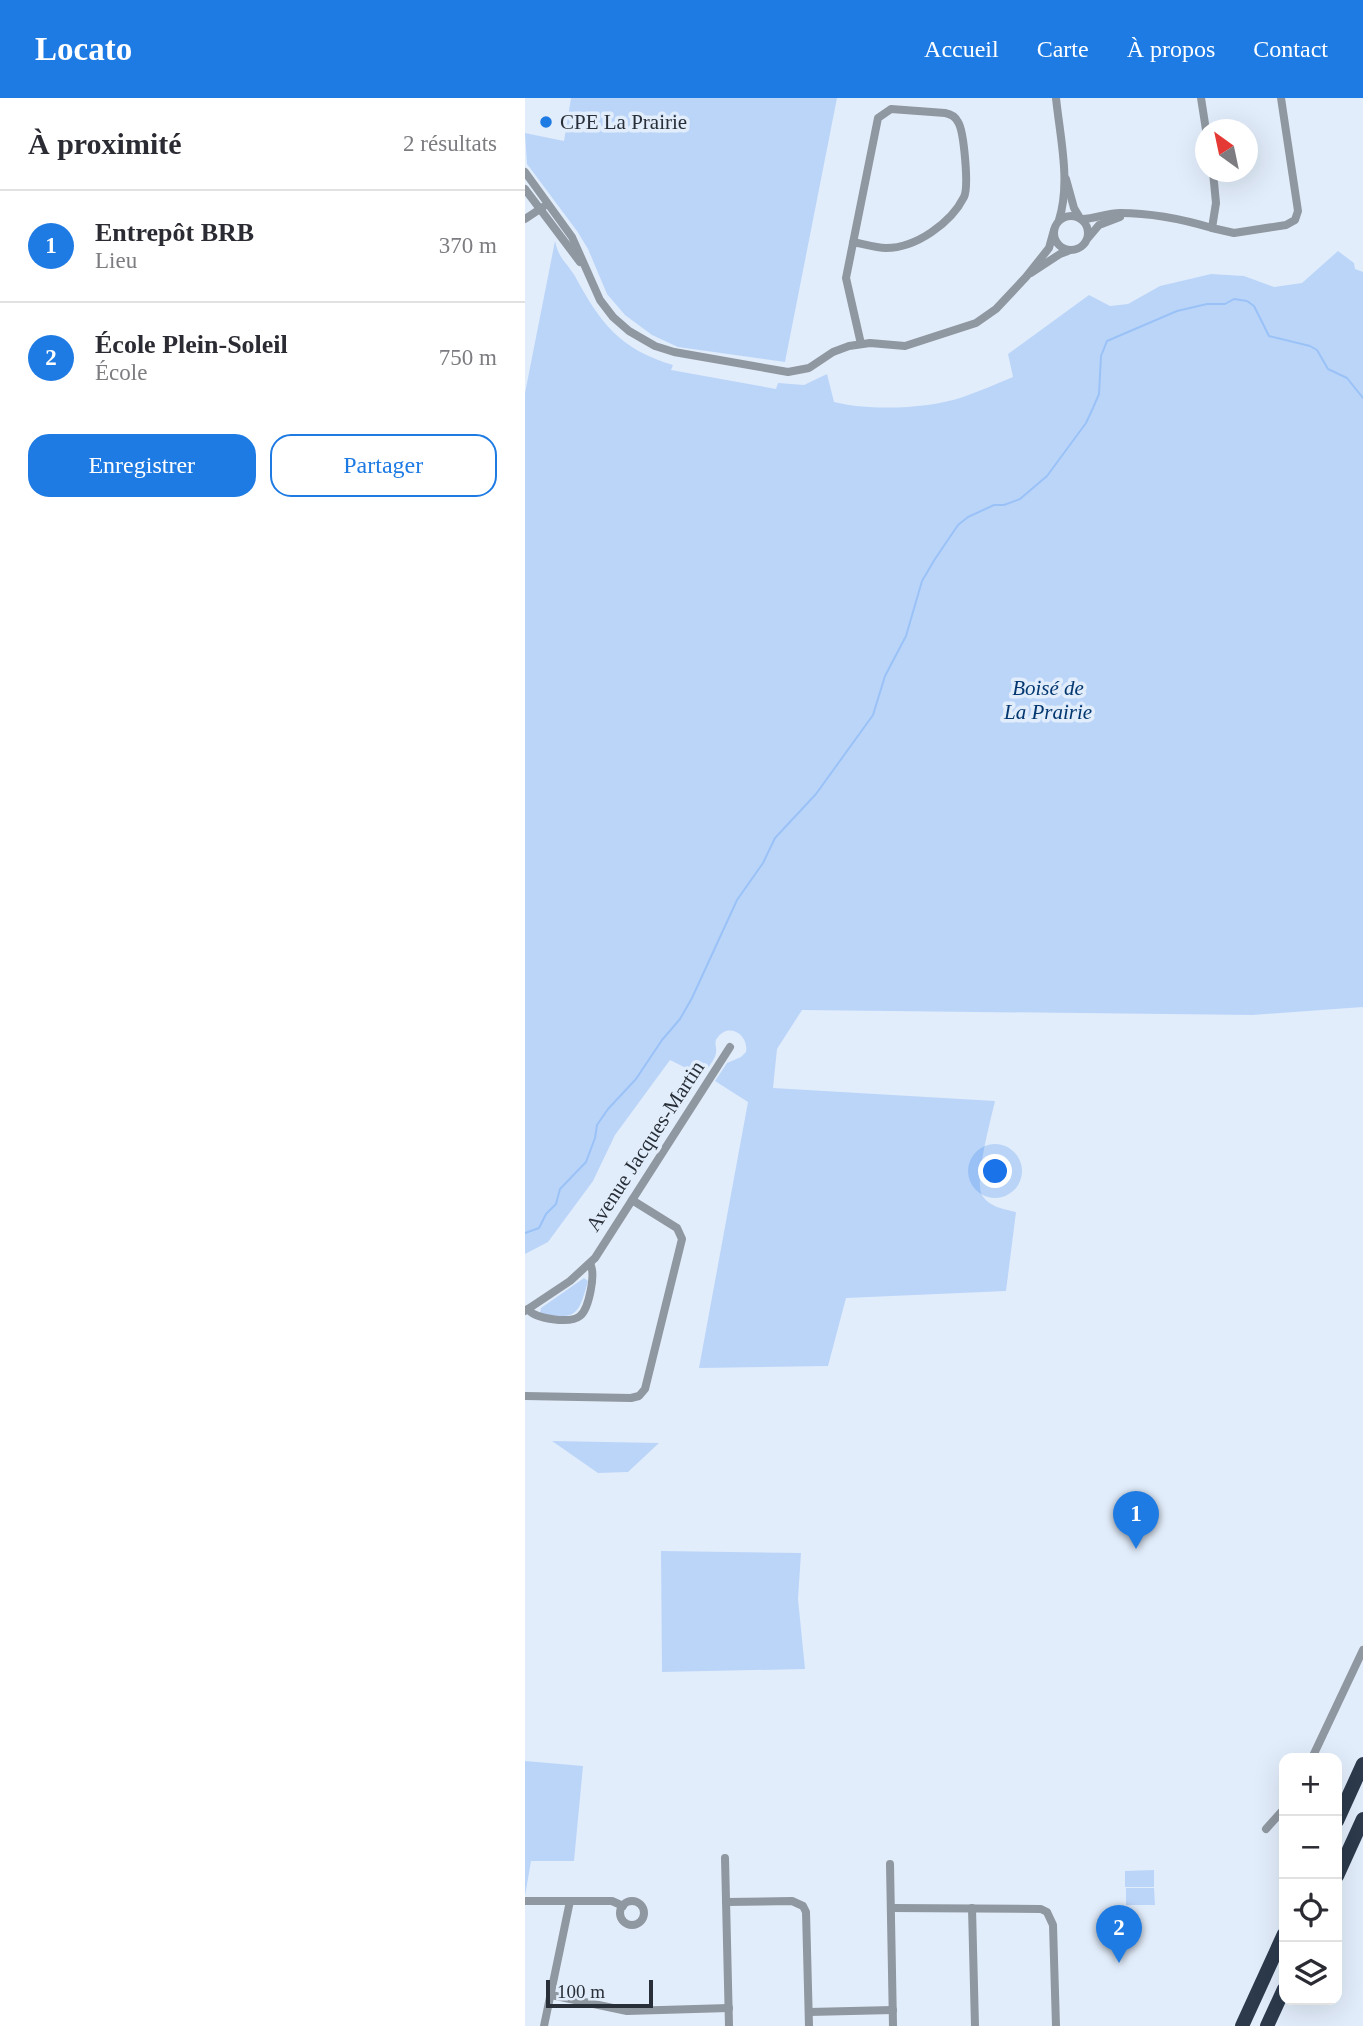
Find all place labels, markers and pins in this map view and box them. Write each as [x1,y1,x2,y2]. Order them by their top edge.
place label: CPE La Prairie [560,110,687,134]
marker: CPE La Prairie [538,114,554,130]
pin: 1 [1113,1491,1159,1549]
pin: 2 [1096,1905,1142,1963]

